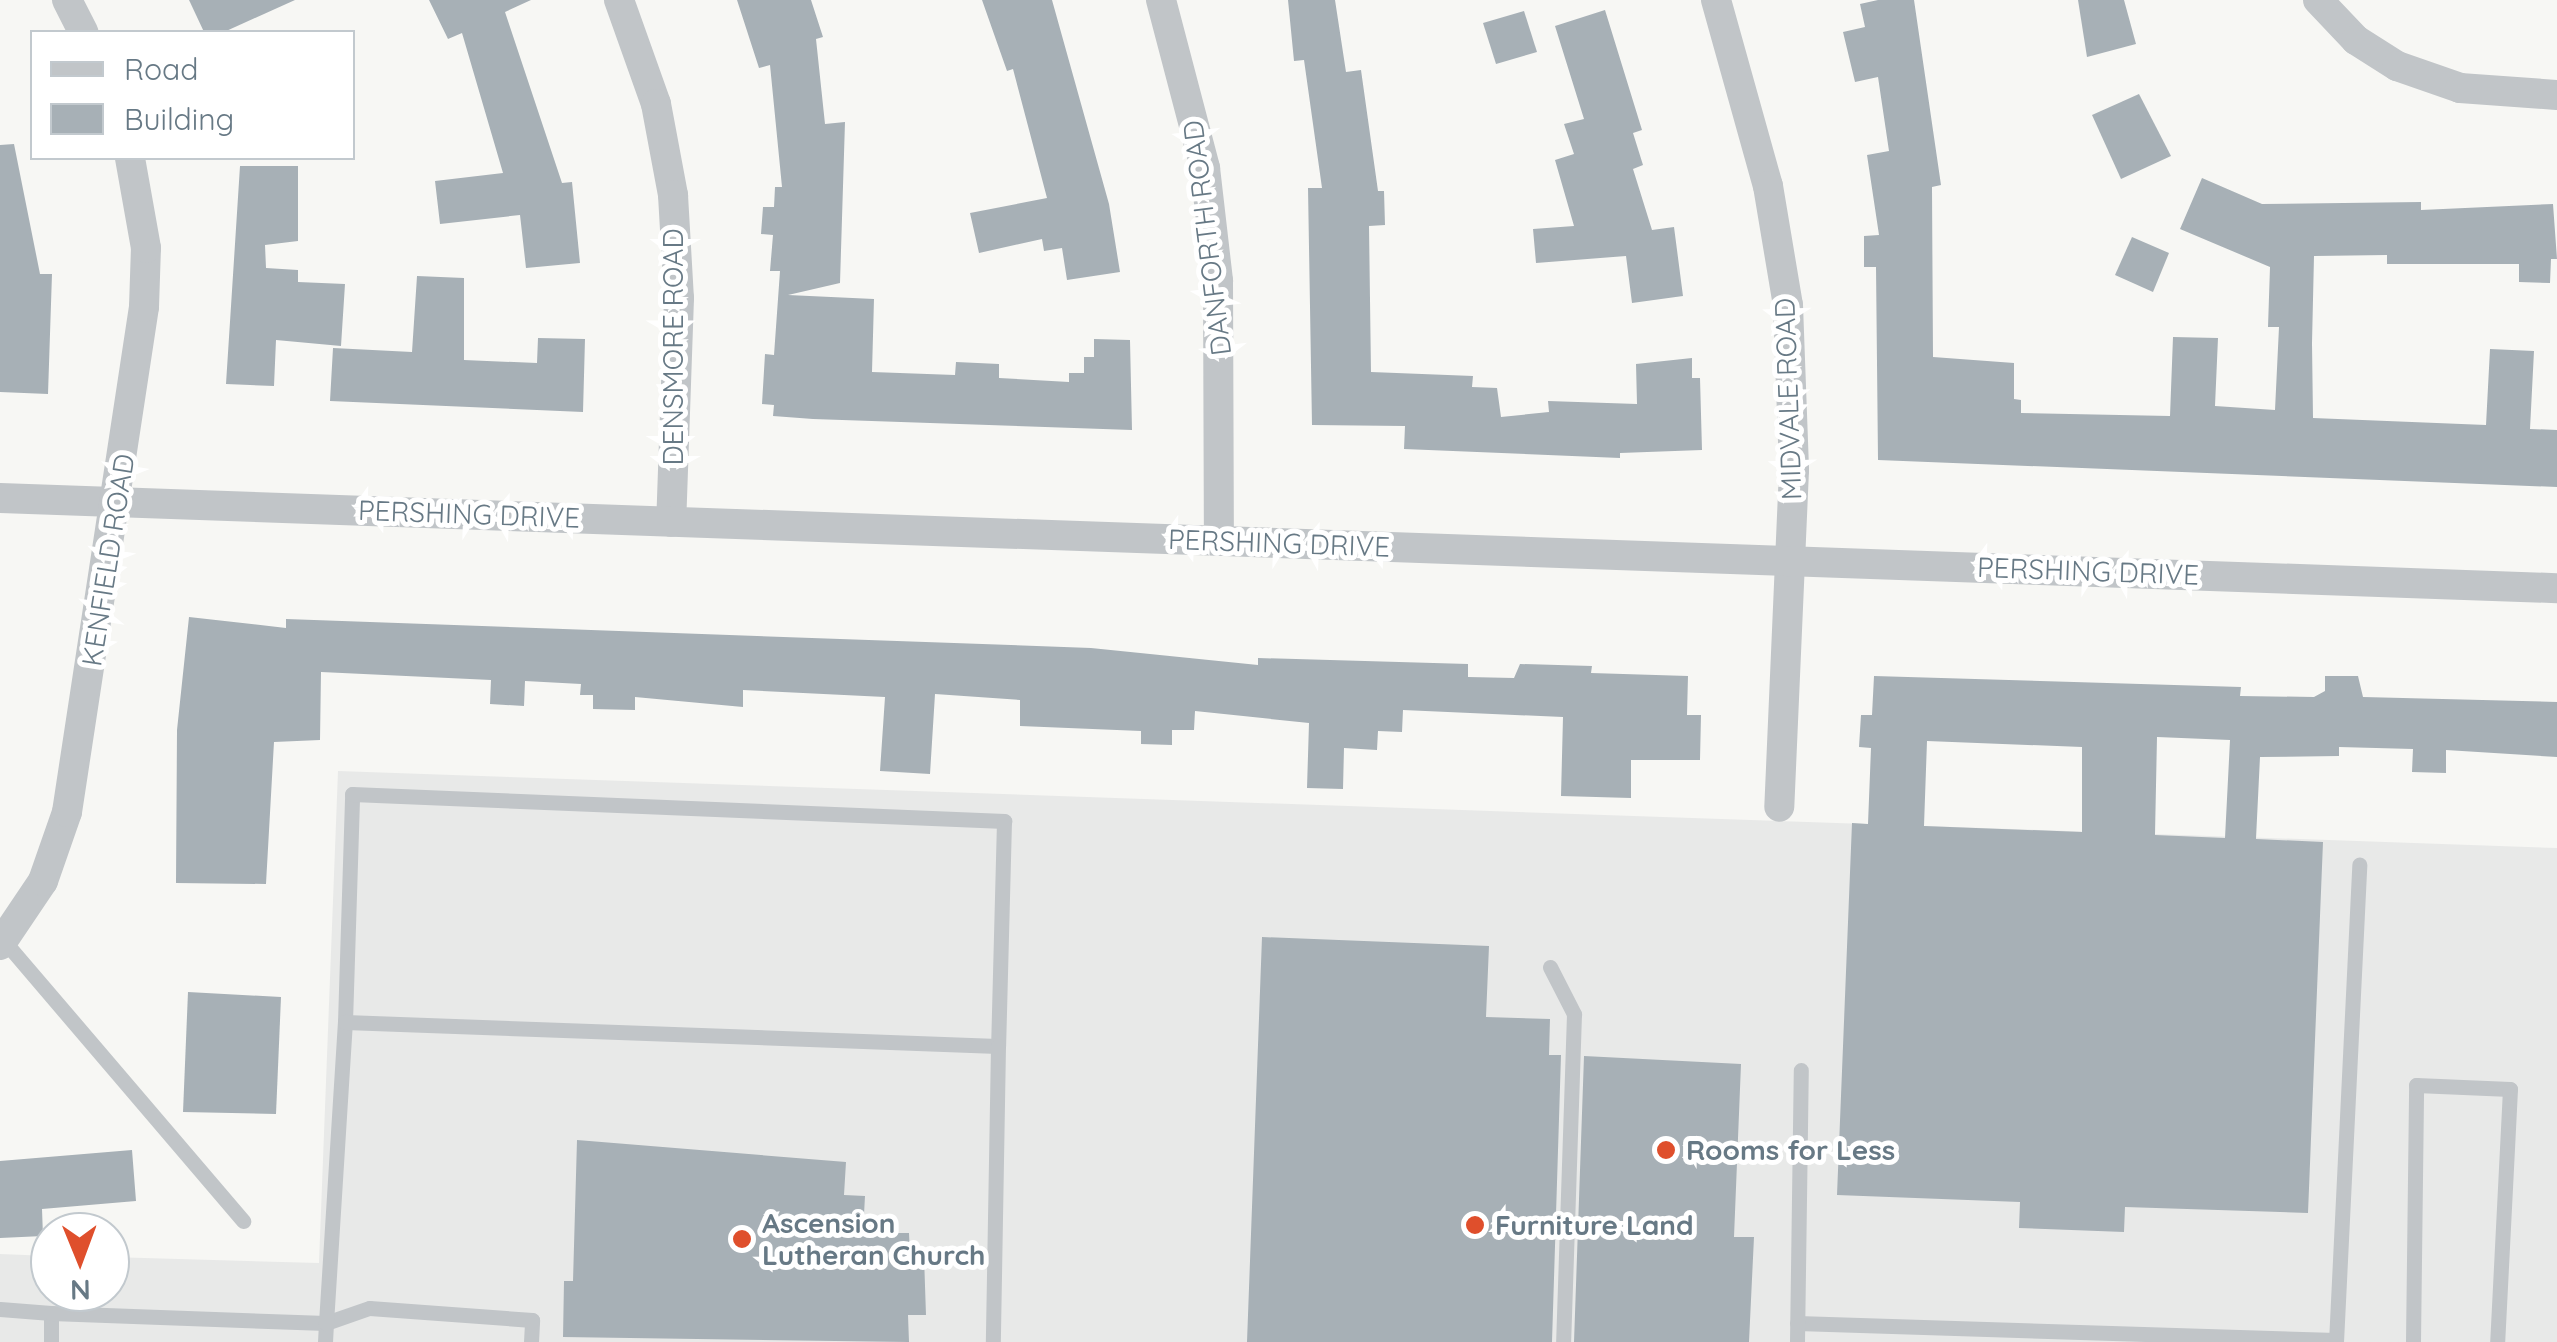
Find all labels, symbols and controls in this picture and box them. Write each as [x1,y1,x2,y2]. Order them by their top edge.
legend [30,30,355,160]
text: Road [124,50,198,88]
text: Building [124,100,234,138]
street label: DANFORTH ROAD [1176,119,1238,357]
street label: DENSMORE ROAD [656,228,690,466]
street label: MIDVALE ROAD [1768,297,1808,501]
street label: KENFIELD ROAD [75,451,141,669]
street label: PERSHING DRIVE [357,493,581,535]
street label: PERSHING DRIVE [1167,522,1391,564]
street label: PERSHING DRIVE [1976,550,2200,592]
place label: Rooms for Less [1686,1133,1895,1167]
marker: Rooms for Less [1655,1139,1677,1161]
place label: Ascension Lutheran Church [762,1206,985,1272]
place label: Furniture Land [1495,1208,1694,1242]
north arrow [30,1212,130,1312]
marker: Furniture Land [1464,1214,1486,1236]
marker: Ascension Lutheran Church [731,1228,753,1250]
text: N [70,1273,91,1308]

